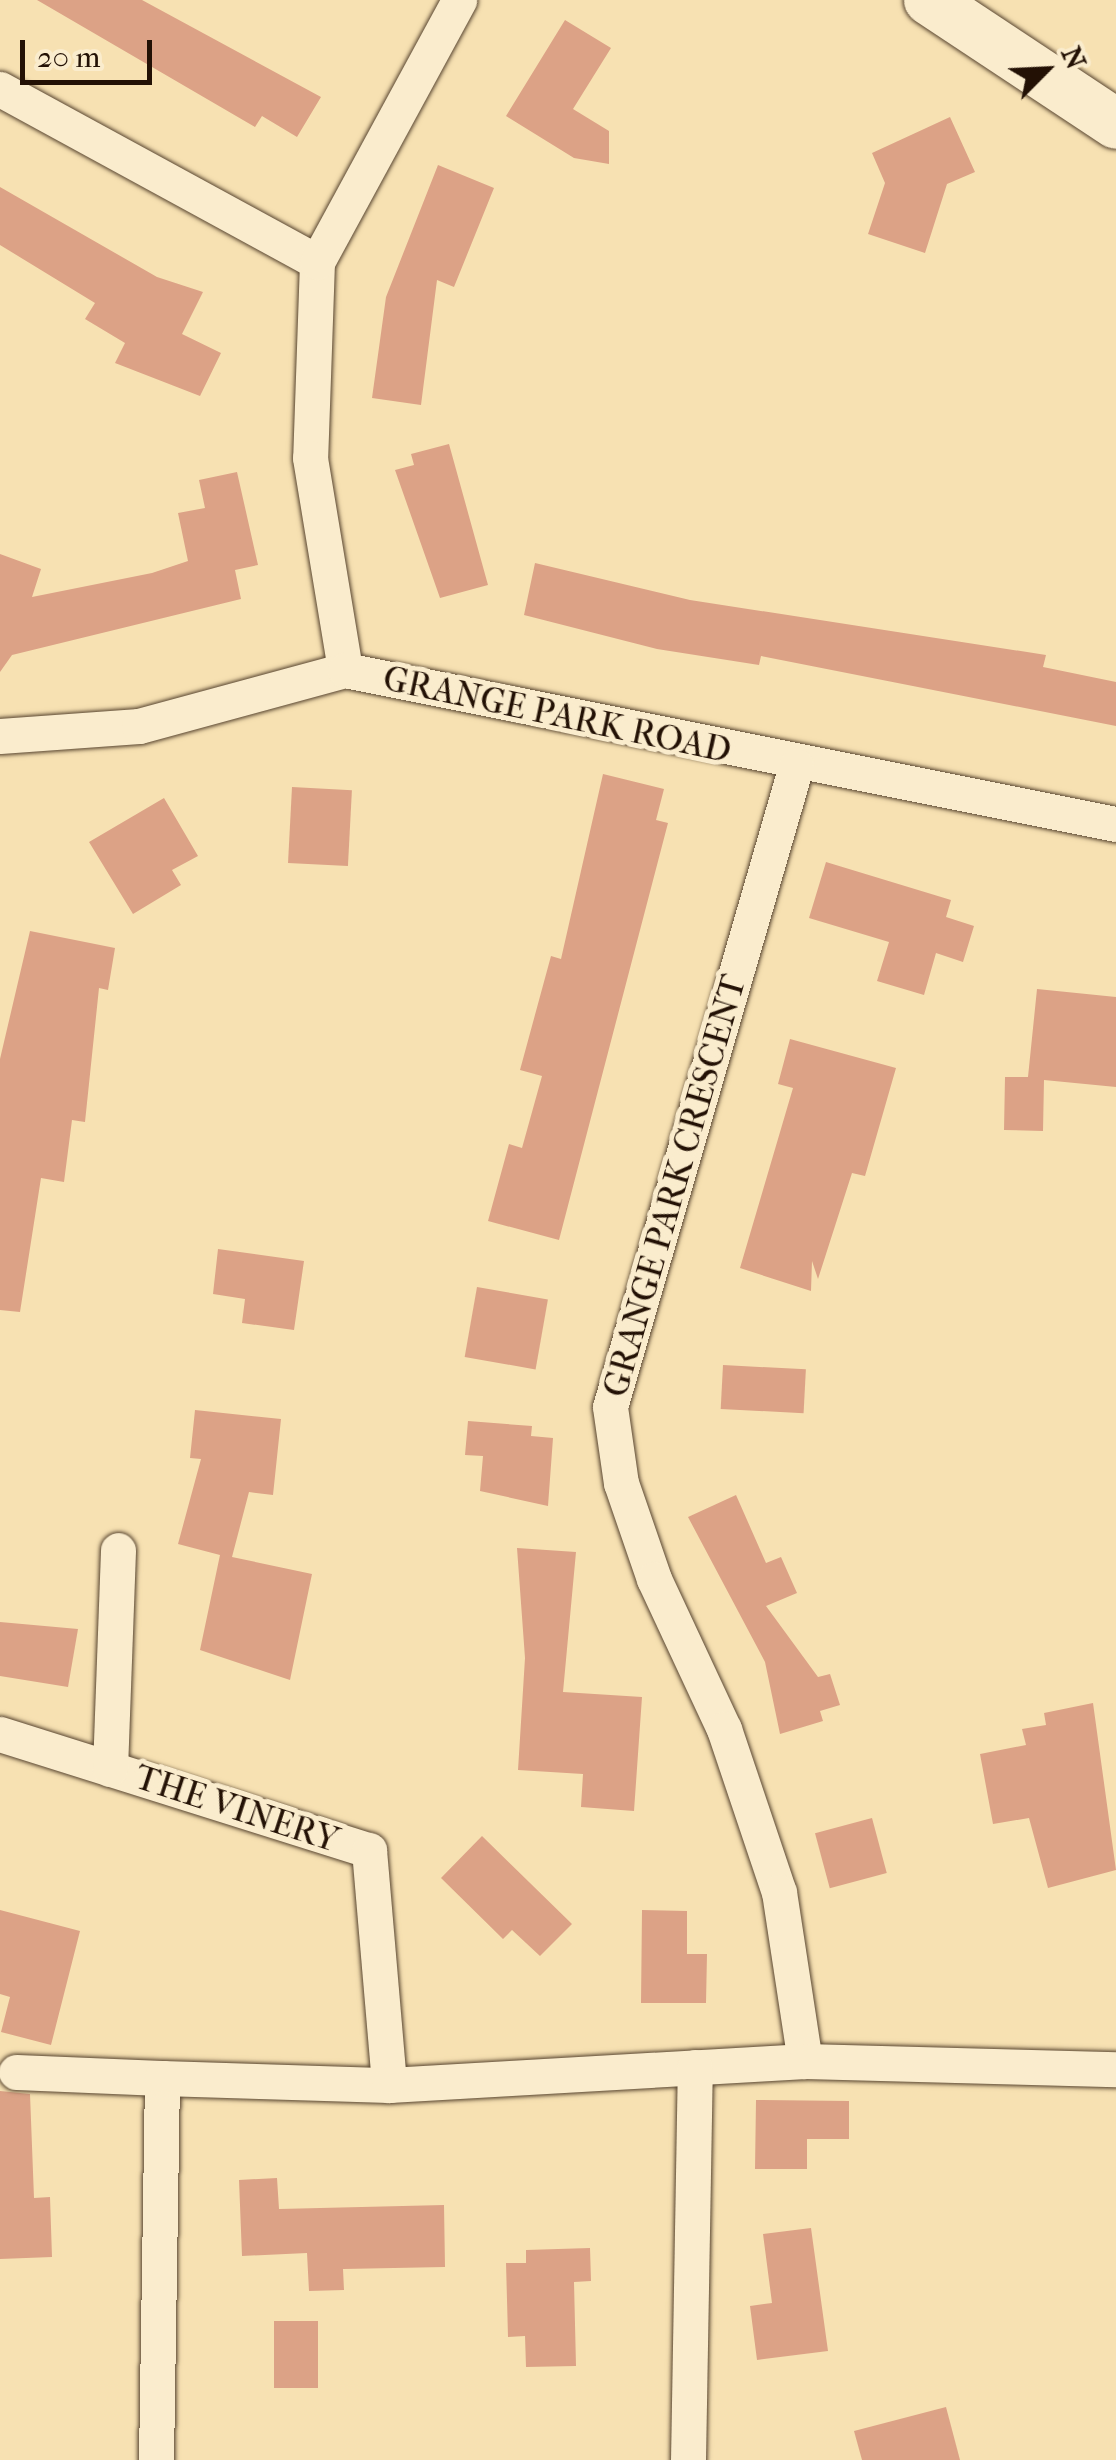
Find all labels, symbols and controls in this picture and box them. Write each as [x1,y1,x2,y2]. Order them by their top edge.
scale bar [25,20,158,82]
north arrow [996,20,1096,120]
text: 20 m [37,40,100,75]
text: N [1054,41,1093,74]
street label: GRANGE PARK ROAD [379,658,735,772]
street label: GRANGE PARK CRESCENT [595,970,755,1402]
street label: THE VINERY [130,1756,344,1862]

